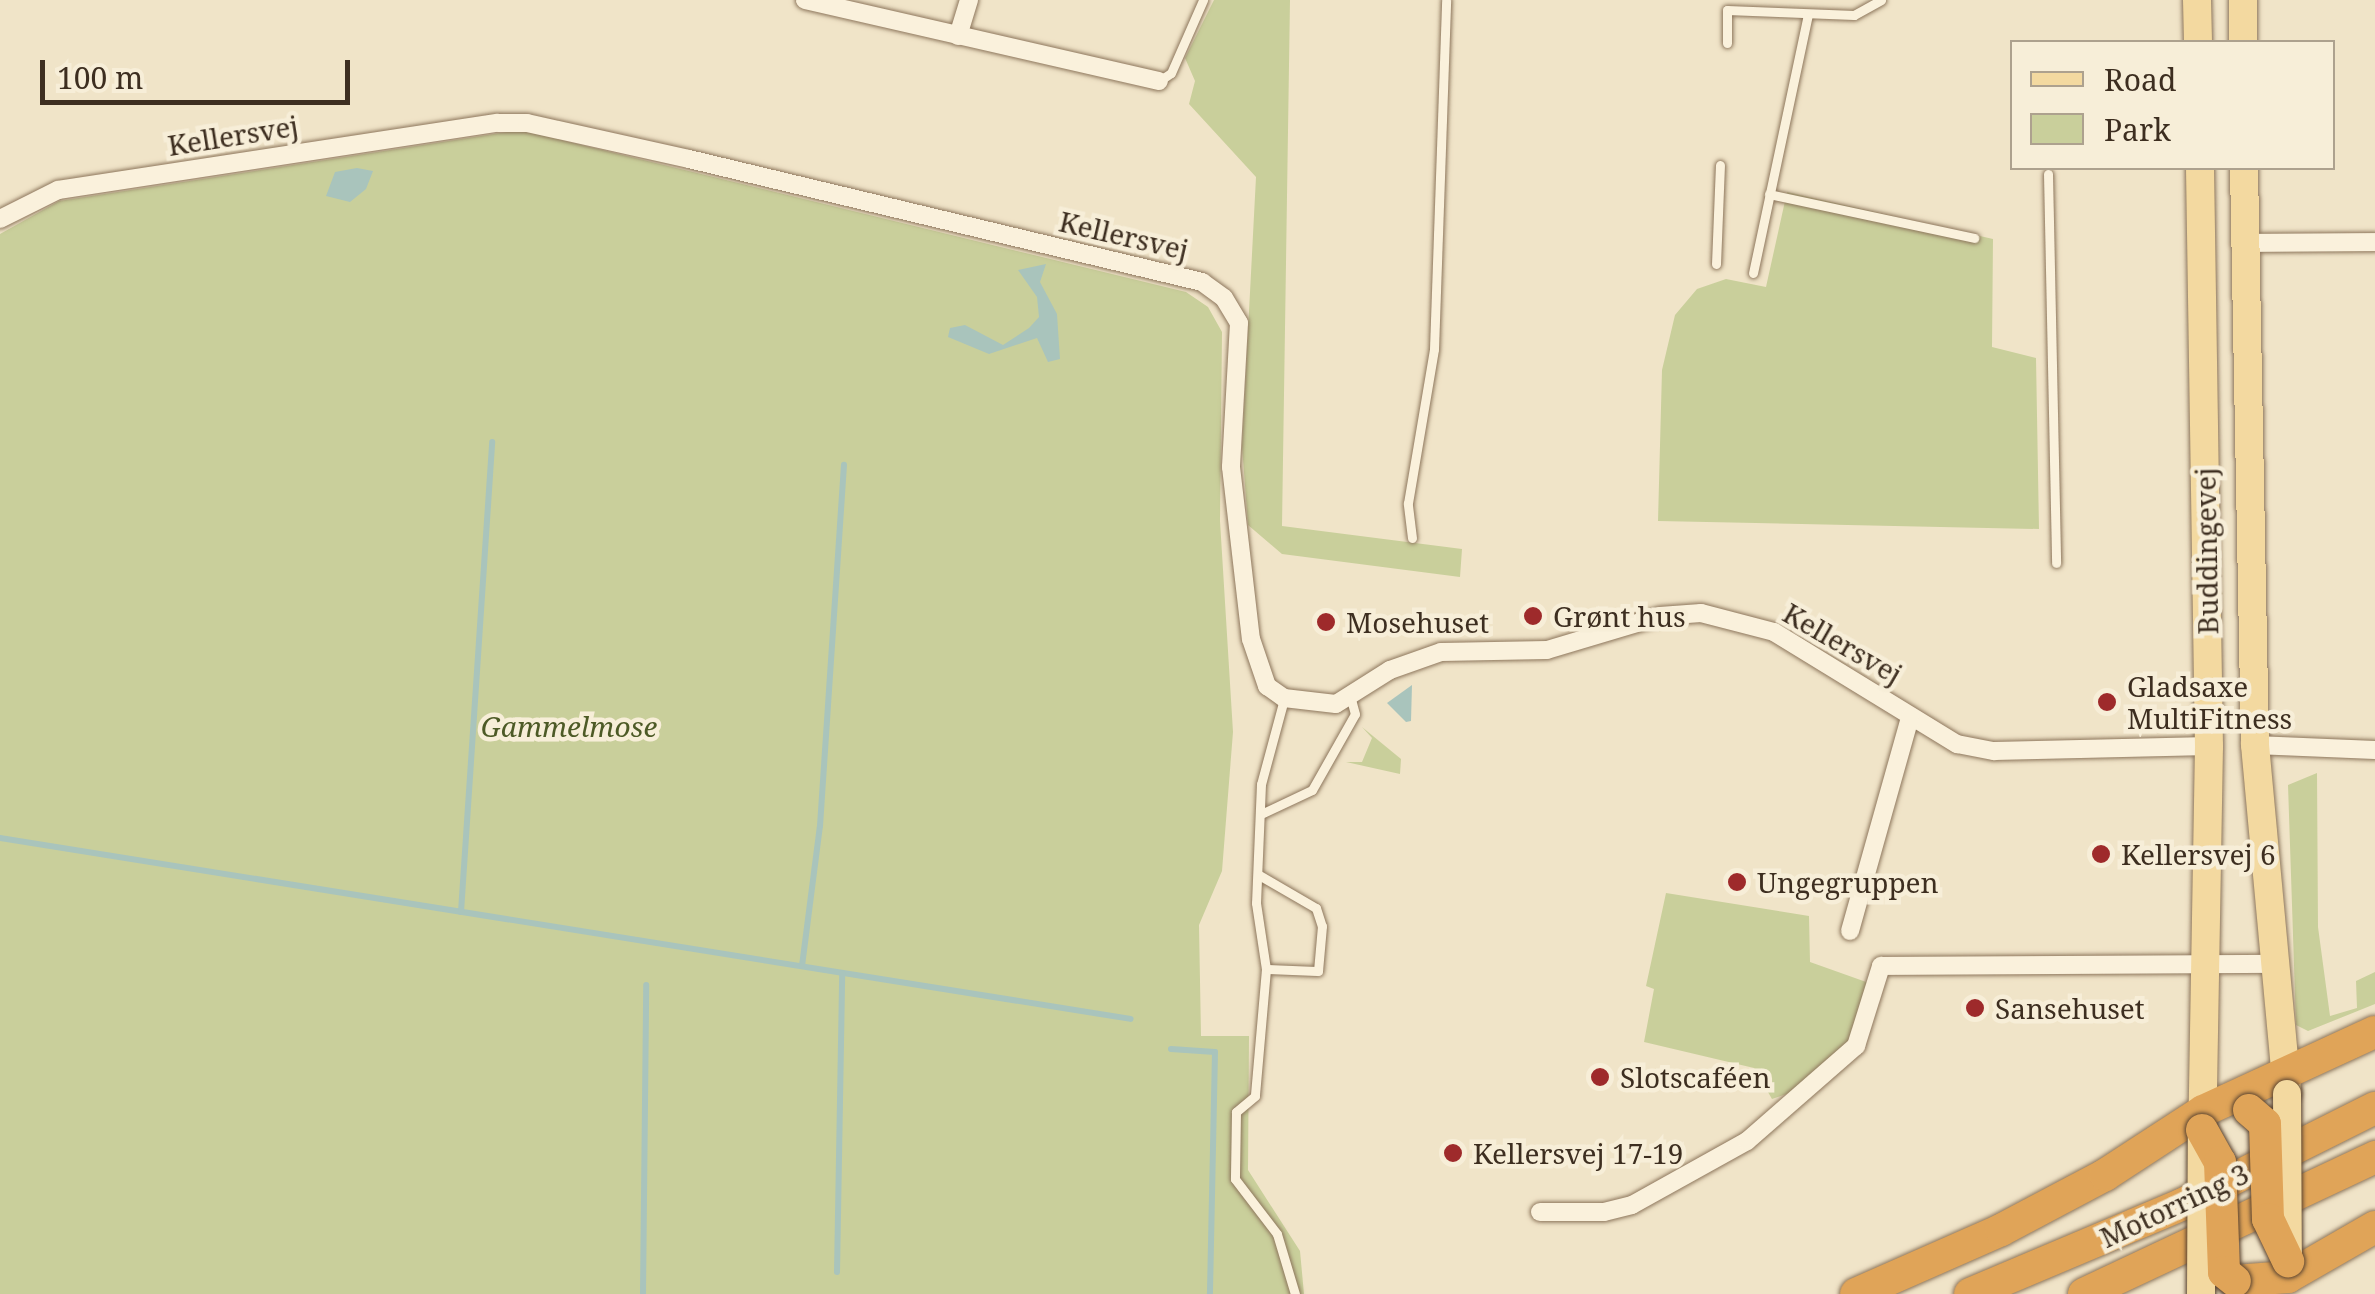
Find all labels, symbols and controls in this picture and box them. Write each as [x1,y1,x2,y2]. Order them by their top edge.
scale bar [45,40,355,102]
legend [2010,40,2335,170]
text: 100 m [57,57,143,98]
text: Road [2104,59,2176,100]
street label: Kellersvej [165,108,301,162]
text: Park [2104,109,2171,150]
street label: Kellersvej [1056,204,1192,266]
street label: Buddingevej [2188,467,2224,635]
street label: Kellersvej [1778,596,1908,690]
place label: Grønt hus [1553,599,1686,633]
place label: Mosehuset [1346,605,1489,639]
marker: Grønt hus [1522,605,1544,627]
marker: Mosehuset [1315,611,1337,633]
place label: Gladsaxe MultiFitness [2127,669,2292,735]
marker: Gladsaxe MultiFitness [2096,691,2118,713]
park label: Gammelmose [481,709,657,743]
place label: Kellersvej 6 [2121,837,2276,871]
marker: Kellersvej 6 [2090,843,2112,865]
place label: Ungegruppen [1757,865,1939,899]
marker: Ungegruppen [1726,871,1748,893]
place label: Sansehuset [1995,991,2145,1025]
marker: Sansehuset [1964,997,1986,1019]
place label: Slotscaféen [1620,1060,1770,1094]
marker: Slotscaféen [1589,1066,1611,1088]
place label: Kellersvej 17-19 [1473,1136,1683,1170]
marker: Kellersvej 17-19 [1442,1142,1464,1164]
street label: Motorring 3 [2094,1156,2254,1254]

